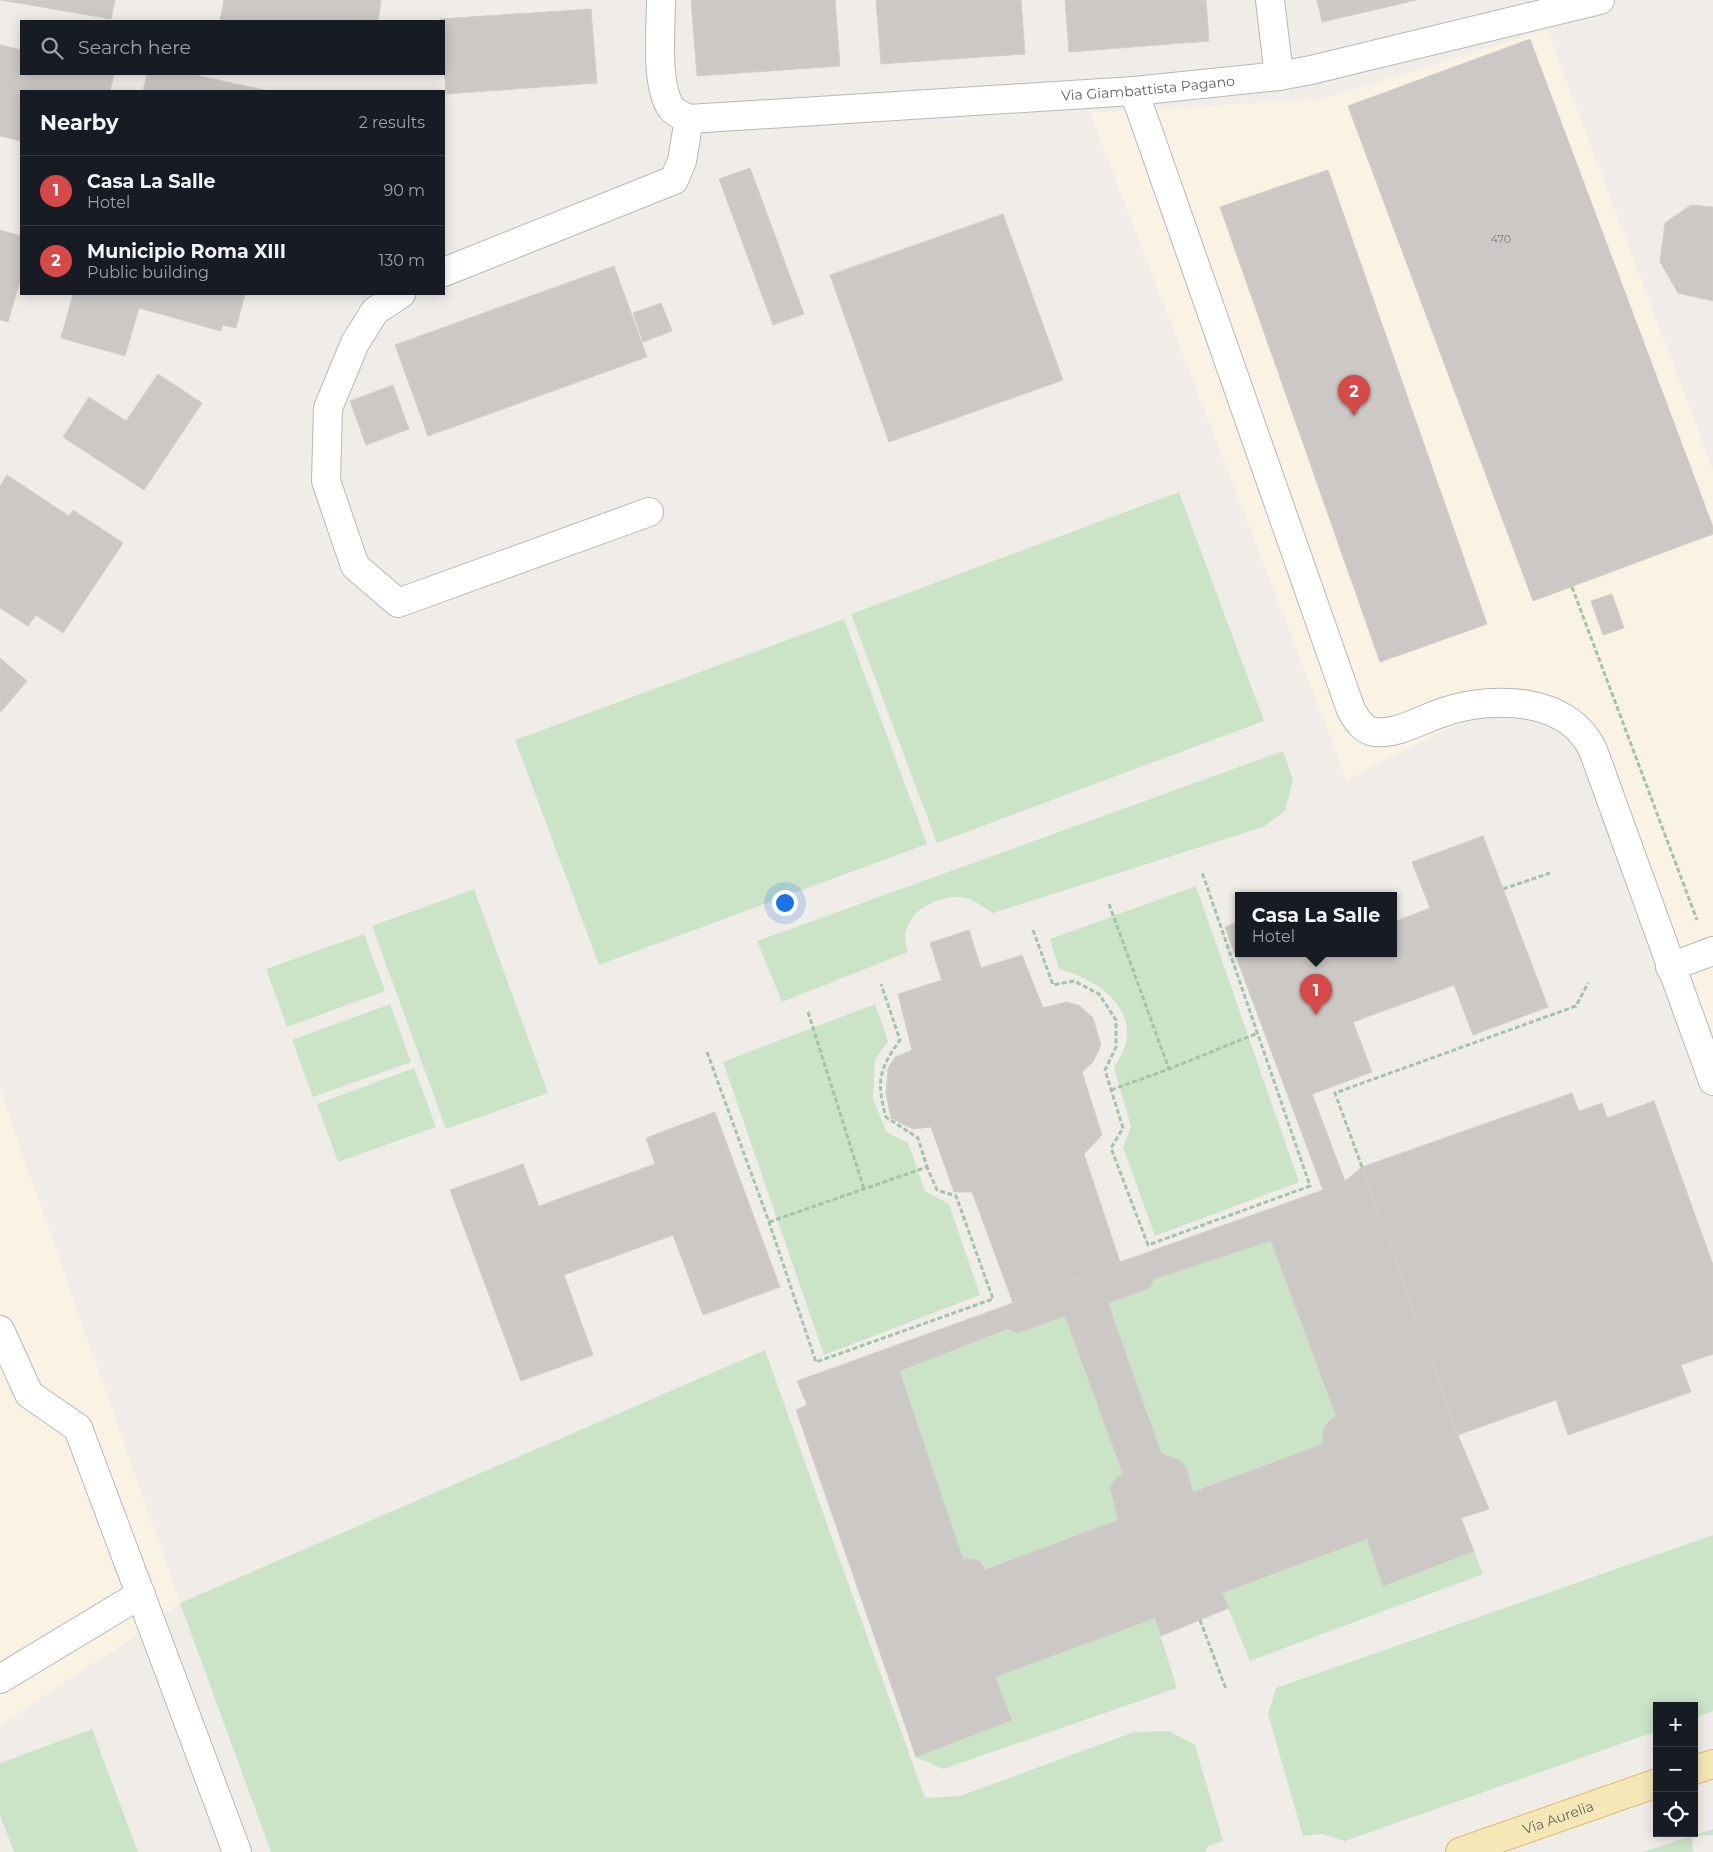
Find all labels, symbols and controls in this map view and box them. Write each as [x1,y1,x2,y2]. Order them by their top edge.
search box [20,20,445,75]
icon: search [38,34,66,62]
text: Search here [78,36,191,59]
street label: Via Giambattista Pagano [1061,72,1236,105]
text: Nearby [40,110,119,135]
text: 2 results [359,113,425,132]
text: Casa La Salle [87,170,216,193]
text: 1 [53,181,59,200]
text: 90 m [383,181,425,200]
text: Hotel [87,193,130,212]
house number: 470 [1491,232,1511,246]
text: Municipio Roma XIII [87,240,286,263]
text: 2 [51,251,61,270]
text: 130 m [378,251,425,270]
text: Public building [87,263,209,282]
pin: 2 [1338,375,1370,416]
your location [772,890,798,916]
popup [1235,892,1397,957]
text: Casa La Salle [1252,904,1380,927]
text: Hotel [1252,927,1295,946]
pin: 1 [1300,974,1332,1015]
map controls [1653,1702,1698,1837]
button: + [1653,1702,1698,1747]
button: − [1653,1747,1698,1792]
button: locate [1653,1792,1698,1837]
street label: Via Aurelia [1520,1797,1596,1838]

